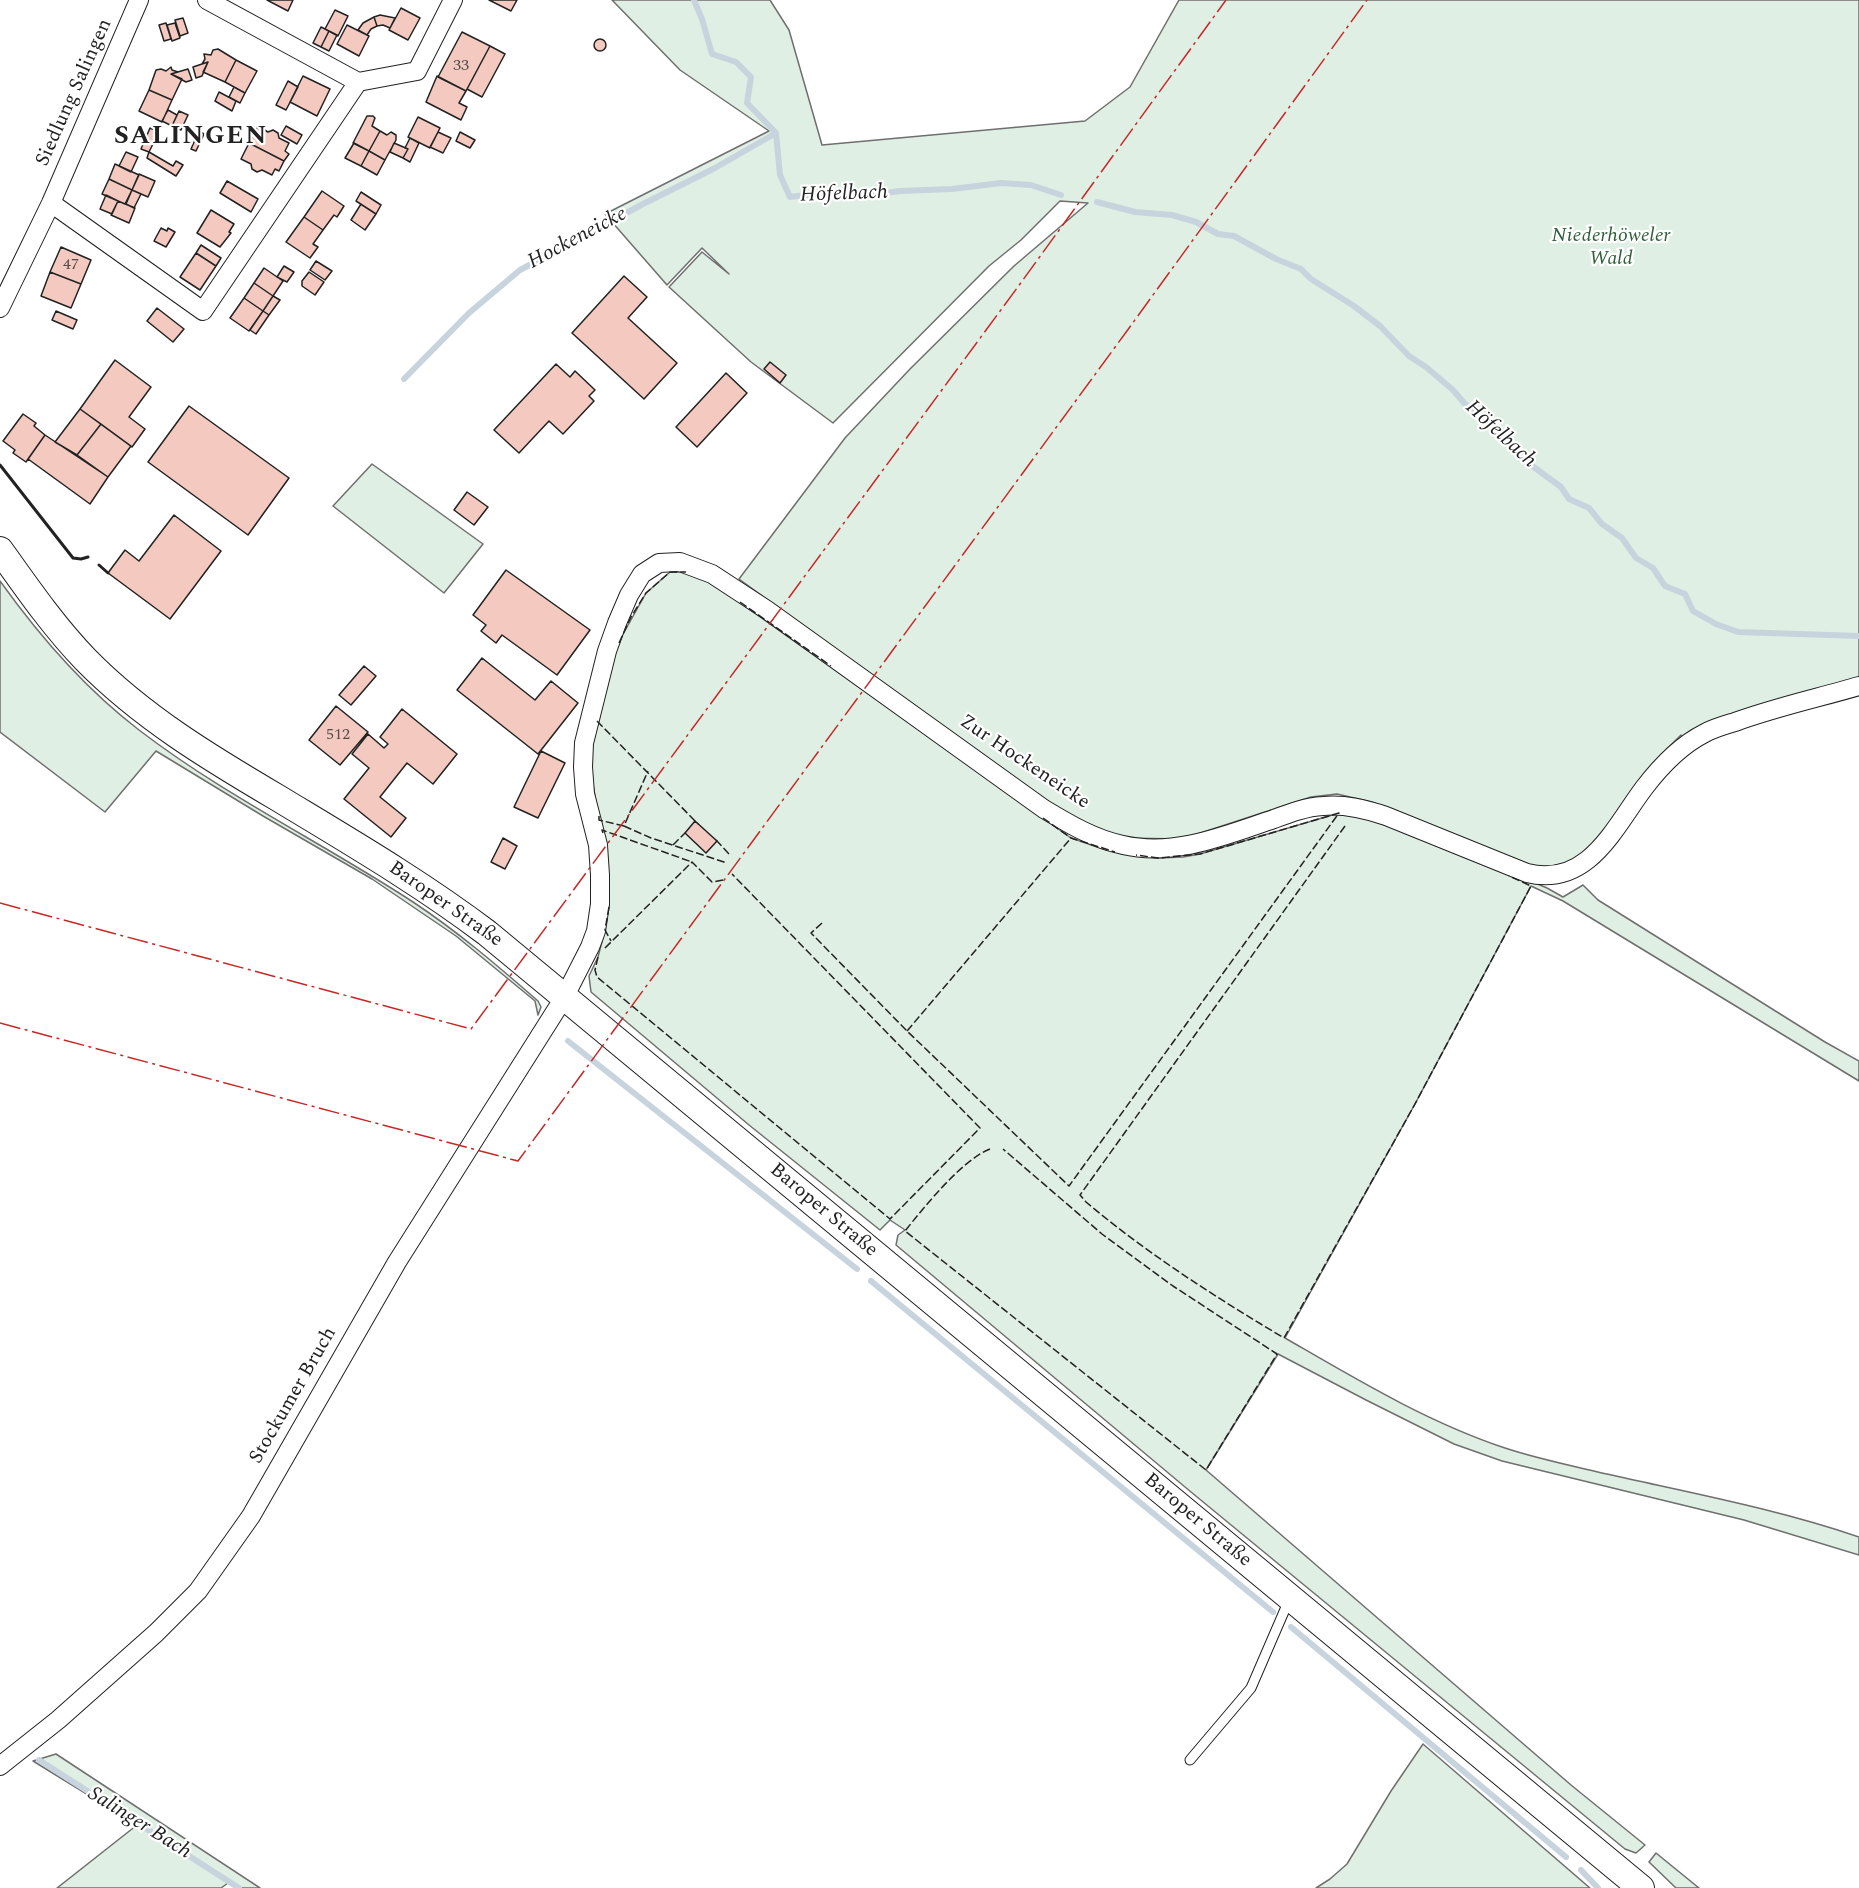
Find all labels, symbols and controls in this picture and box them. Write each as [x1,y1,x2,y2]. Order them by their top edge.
street label: Siedlung Salingen [32,16,118,170]
house number: 33 [453,57,469,77]
district label: SALINGEN [114,122,268,154]
water label: Höfelbach [800,181,888,209]
water label: Hockeneicke [524,202,632,276]
park label: Niederhöweler Wald [1552,225,1670,272]
house number: 47 [63,256,79,276]
water label: Höfelbach [1459,396,1541,474]
street label: Zur Hockeneicke [954,711,1094,815]
house number: 512 [326,726,350,746]
street label: Baroper Straße [383,857,507,953]
street label: Baroper Straße [764,1159,882,1263]
street label: Stockumer Bruch [245,1323,343,1469]
street label: Baroper Straße [1138,1469,1256,1573]
water label: Salinger Bach [83,1782,195,1866]

